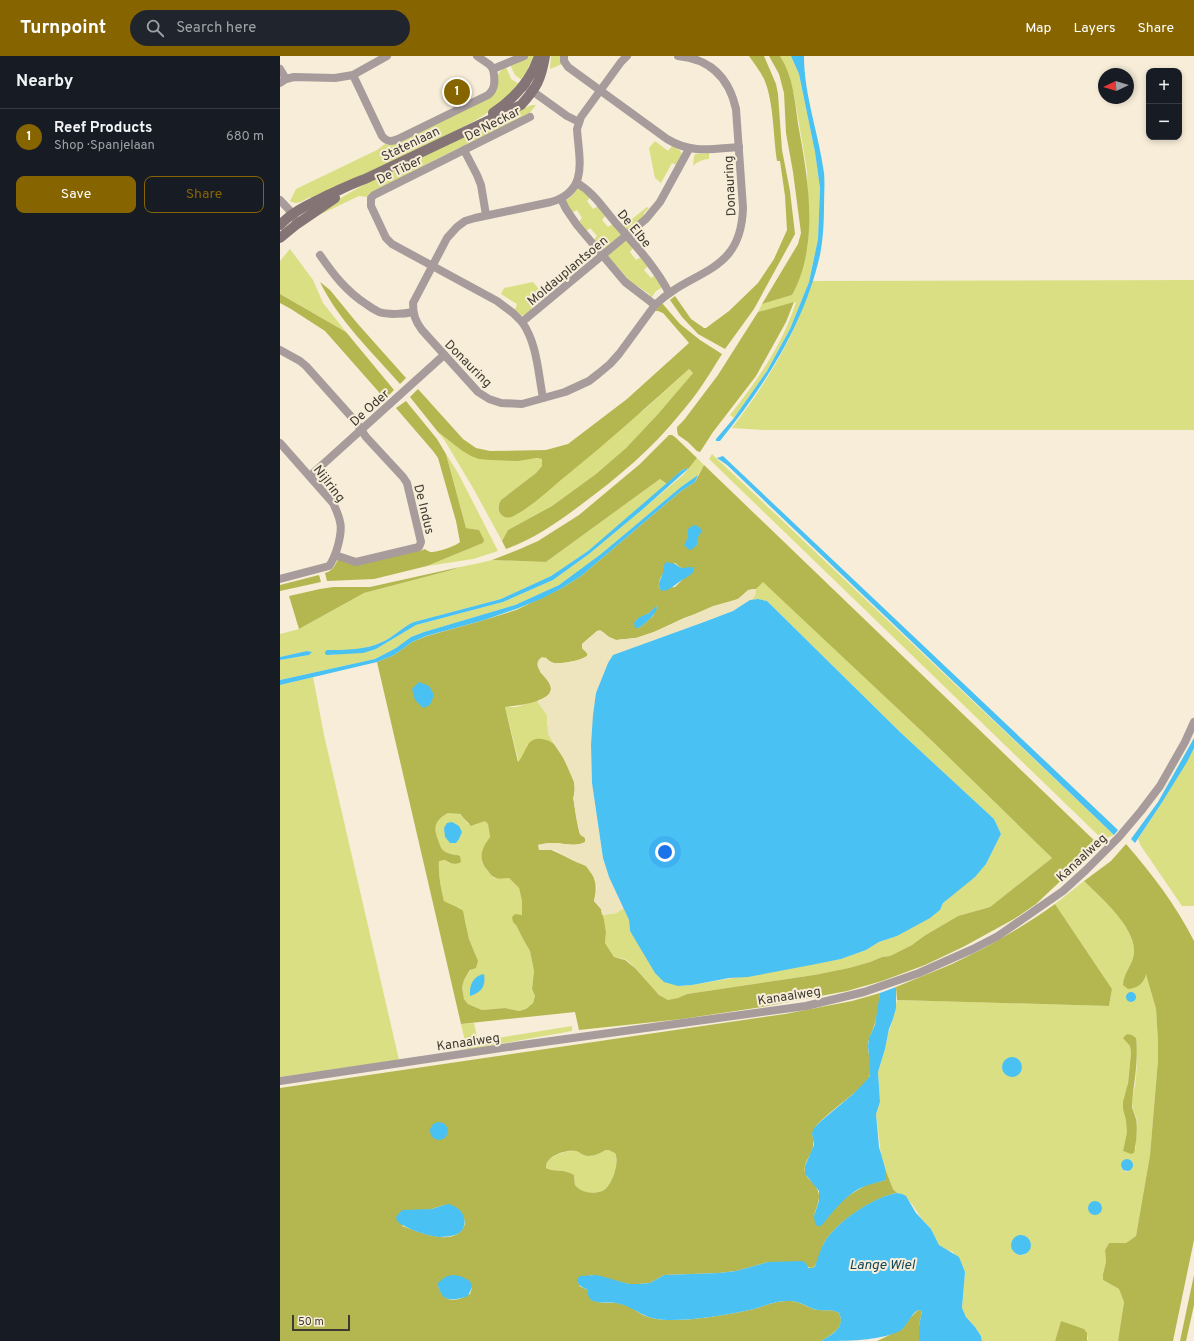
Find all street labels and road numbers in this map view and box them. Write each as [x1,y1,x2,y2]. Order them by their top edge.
street label: De Neckar [462,104,523,146]
street label: Statenlaan [379,124,443,166]
street label: De Tiber [374,153,425,189]
street label: Donauring [721,155,741,217]
street label: De Elbe [613,207,654,251]
street label: Moldauplantsoen [525,233,612,310]
street label: Donauring [440,337,495,392]
street label: De Oder [347,387,393,430]
street label: Nijlring [309,462,348,506]
street label: De Indus [409,483,437,536]
street label: Kanaalweg [1054,831,1111,886]
street label: Kanaalweg [757,984,822,1010]
street label: Kanaalweg [436,1031,501,1055]

